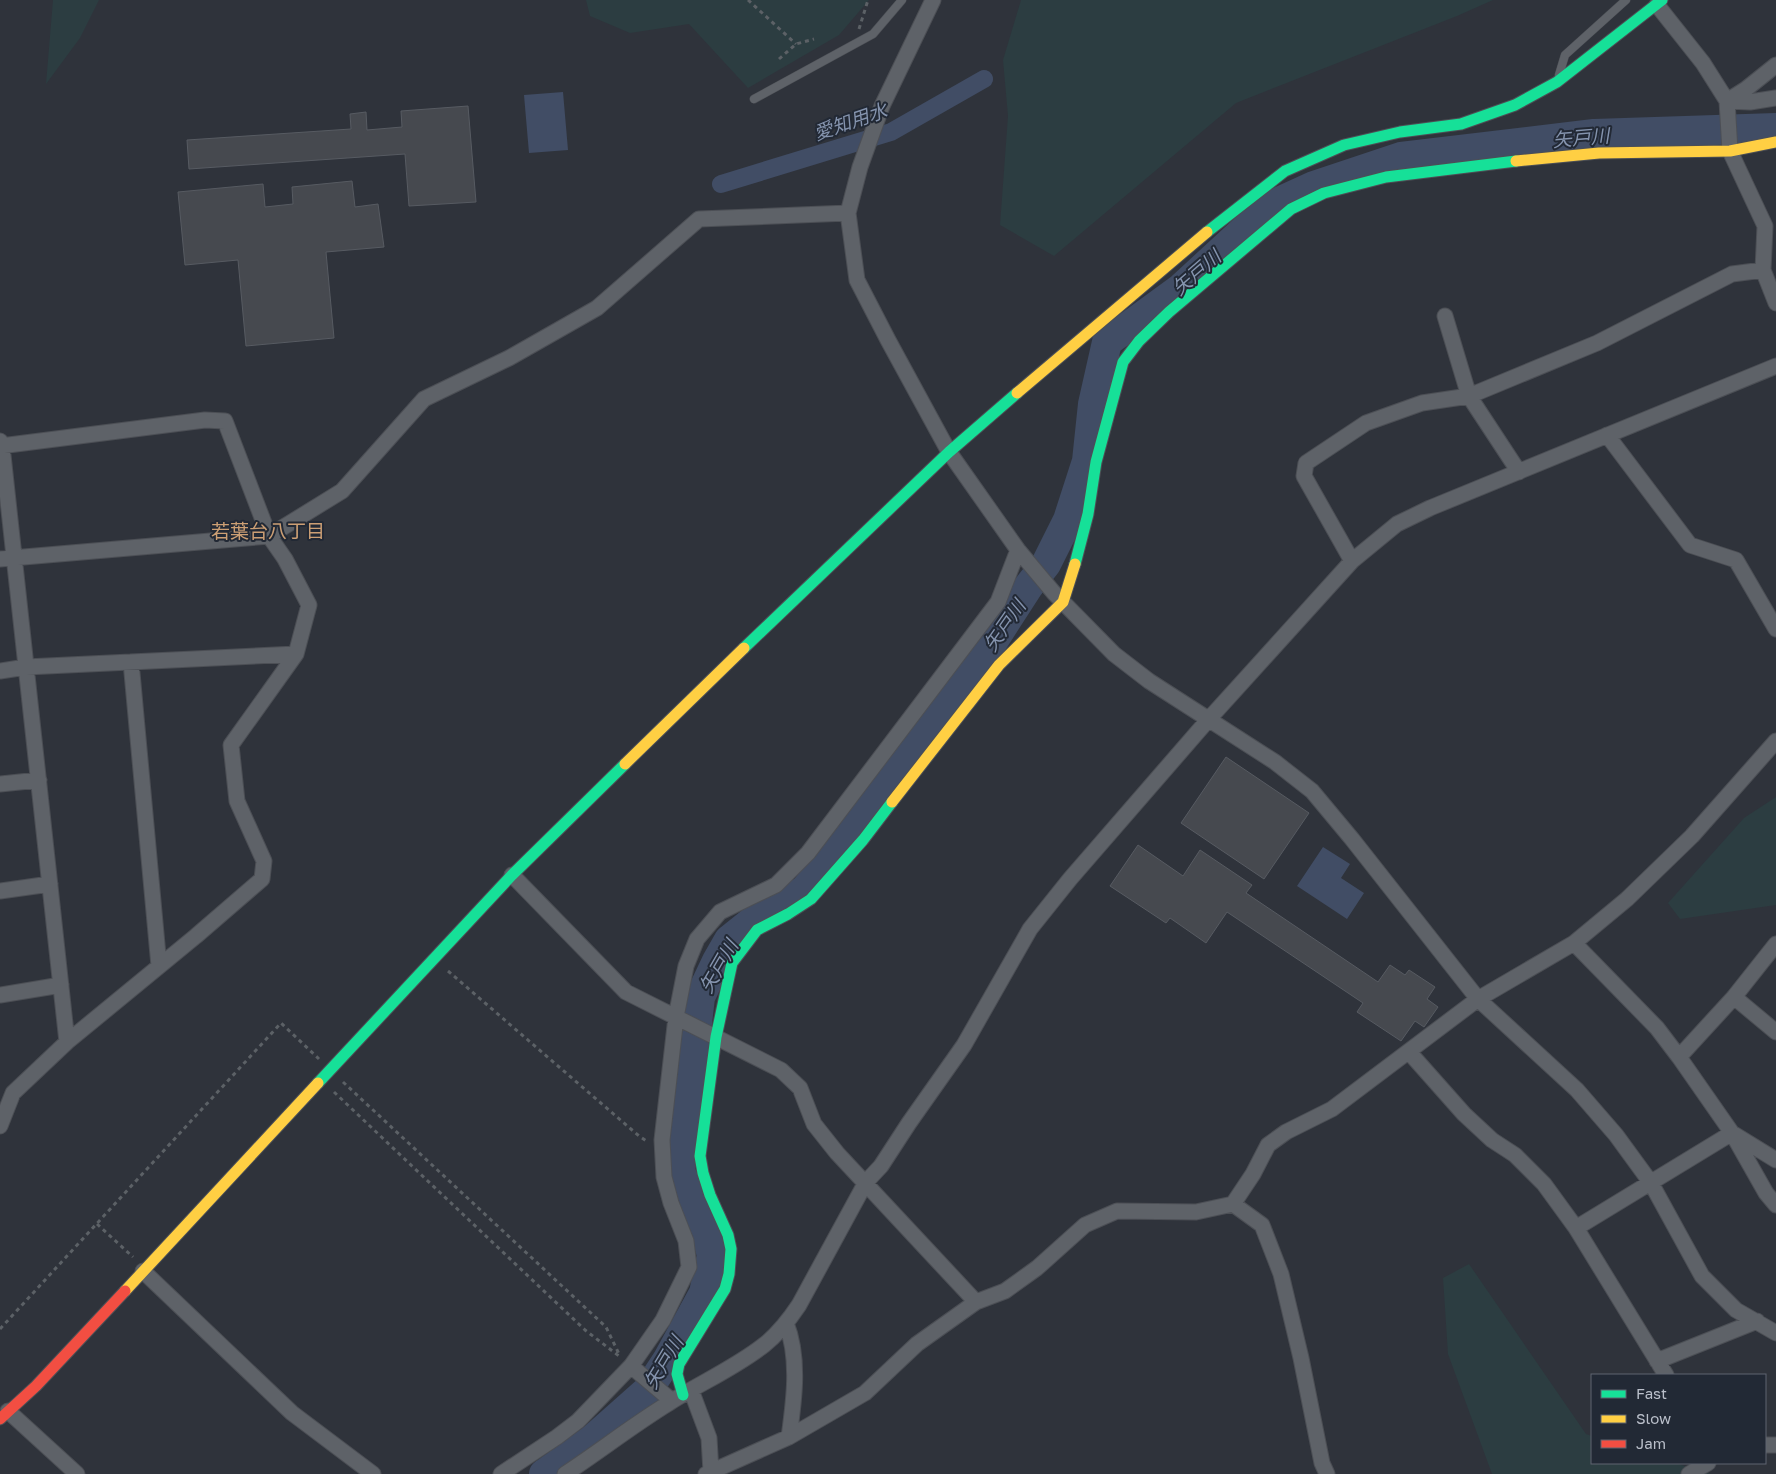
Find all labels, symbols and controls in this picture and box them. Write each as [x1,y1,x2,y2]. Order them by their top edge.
water label: 愛知用水 [810,97,892,144]
water label: 矢戸川 [1552,123,1612,151]
water label: 矢戸川 [1167,243,1227,299]
district label: 若葉台八丁目 [211,519,325,542]
water label: 矢戸川 [978,593,1031,655]
water label: 矢戸川 [694,934,743,996]
water label: 矢戸川 [638,1330,689,1392]
legend [1591,1374,1766,1464]
text: Fast [1636,1384,1667,1402]
text: Slow [1636,1409,1671,1427]
text: Jam [1636,1434,1666,1452]

